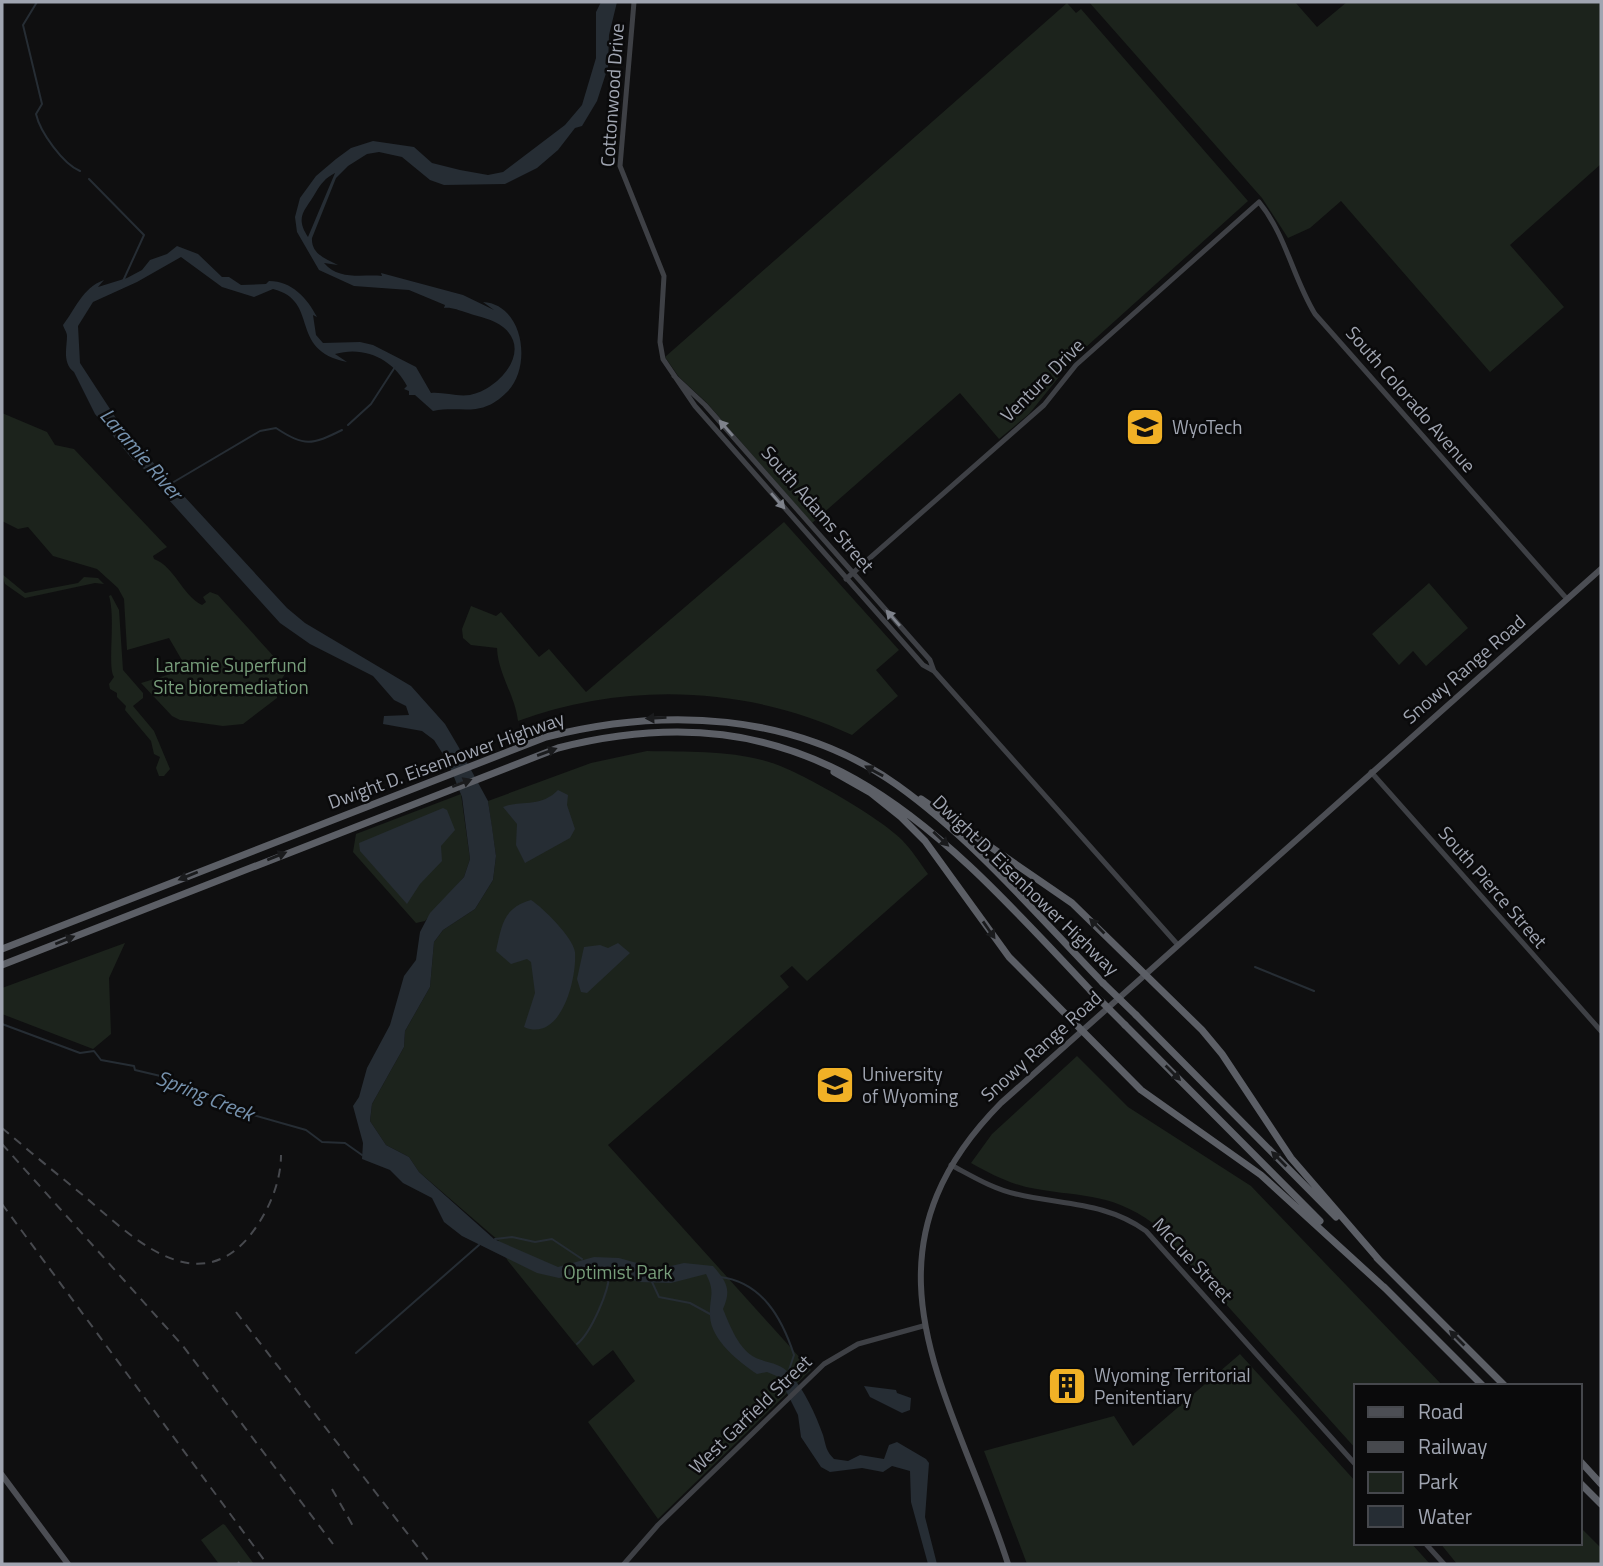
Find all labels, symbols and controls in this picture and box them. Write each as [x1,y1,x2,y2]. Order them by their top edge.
street label: Cottonwood Drive [592,22,631,168]
street label: South Colorado Avenue [1339,319,1483,478]
street label: Venture Drive [993,331,1090,428]
water label: Laramie River [93,400,192,508]
school or university icon: WyoTech [1124,406,1166,448]
place label: WyoTech [1172,412,1242,441]
one-way arrow [719,420,734,437]
street label: South Adams Street [755,439,882,579]
one-way arrow [770,492,786,510]
street label: Snowy Range Road [1396,607,1531,730]
one-way arrow [886,609,901,626]
park label: Laramie Superfund Site bioremediation [153,650,309,701]
street label: Dwight D. Eisenhower Highway [323,703,568,816]
one-way arrow [644,713,666,724]
one-way arrow [536,746,557,757]
one-way arrow [864,765,883,777]
one-way arrow [452,778,473,789]
street label: Dwight D. Eisenhower Highway [926,787,1126,982]
street label: South Pierce Street [1432,819,1555,954]
one-way arrow [932,830,949,846]
one-way arrow [266,851,287,862]
one-way arrow [178,870,199,881]
one-way arrow [1089,918,1106,934]
one-way arrow [982,921,996,939]
one-way arrow [55,934,76,945]
street label: Snowy Range Road [974,983,1108,1108]
place label: University of Wyoming [862,1059,959,1110]
water label: Spring Creek [152,1061,261,1130]
school or university icon: University of Wyoming [814,1064,856,1106]
one-way arrow [1165,1065,1182,1082]
one-way arrow [1271,1151,1287,1168]
street label: McCue Street [1146,1211,1241,1309]
park label: Optimist Park [563,1257,673,1286]
one-way arrow [1448,1329,1465,1346]
street label: West Garfield Street [682,1347,818,1480]
place label: Wyoming Territorial Penitentiary [1094,1360,1251,1411]
building icon: Wyoming Territorial Penitentiary [1046,1365,1088,1407]
legend [1354,1384,1582,1545]
text: Road [1418,1395,1463,1427]
text: Railway [1418,1430,1487,1462]
text: Park [1418,1465,1458,1497]
text: Water [1418,1500,1472,1532]

